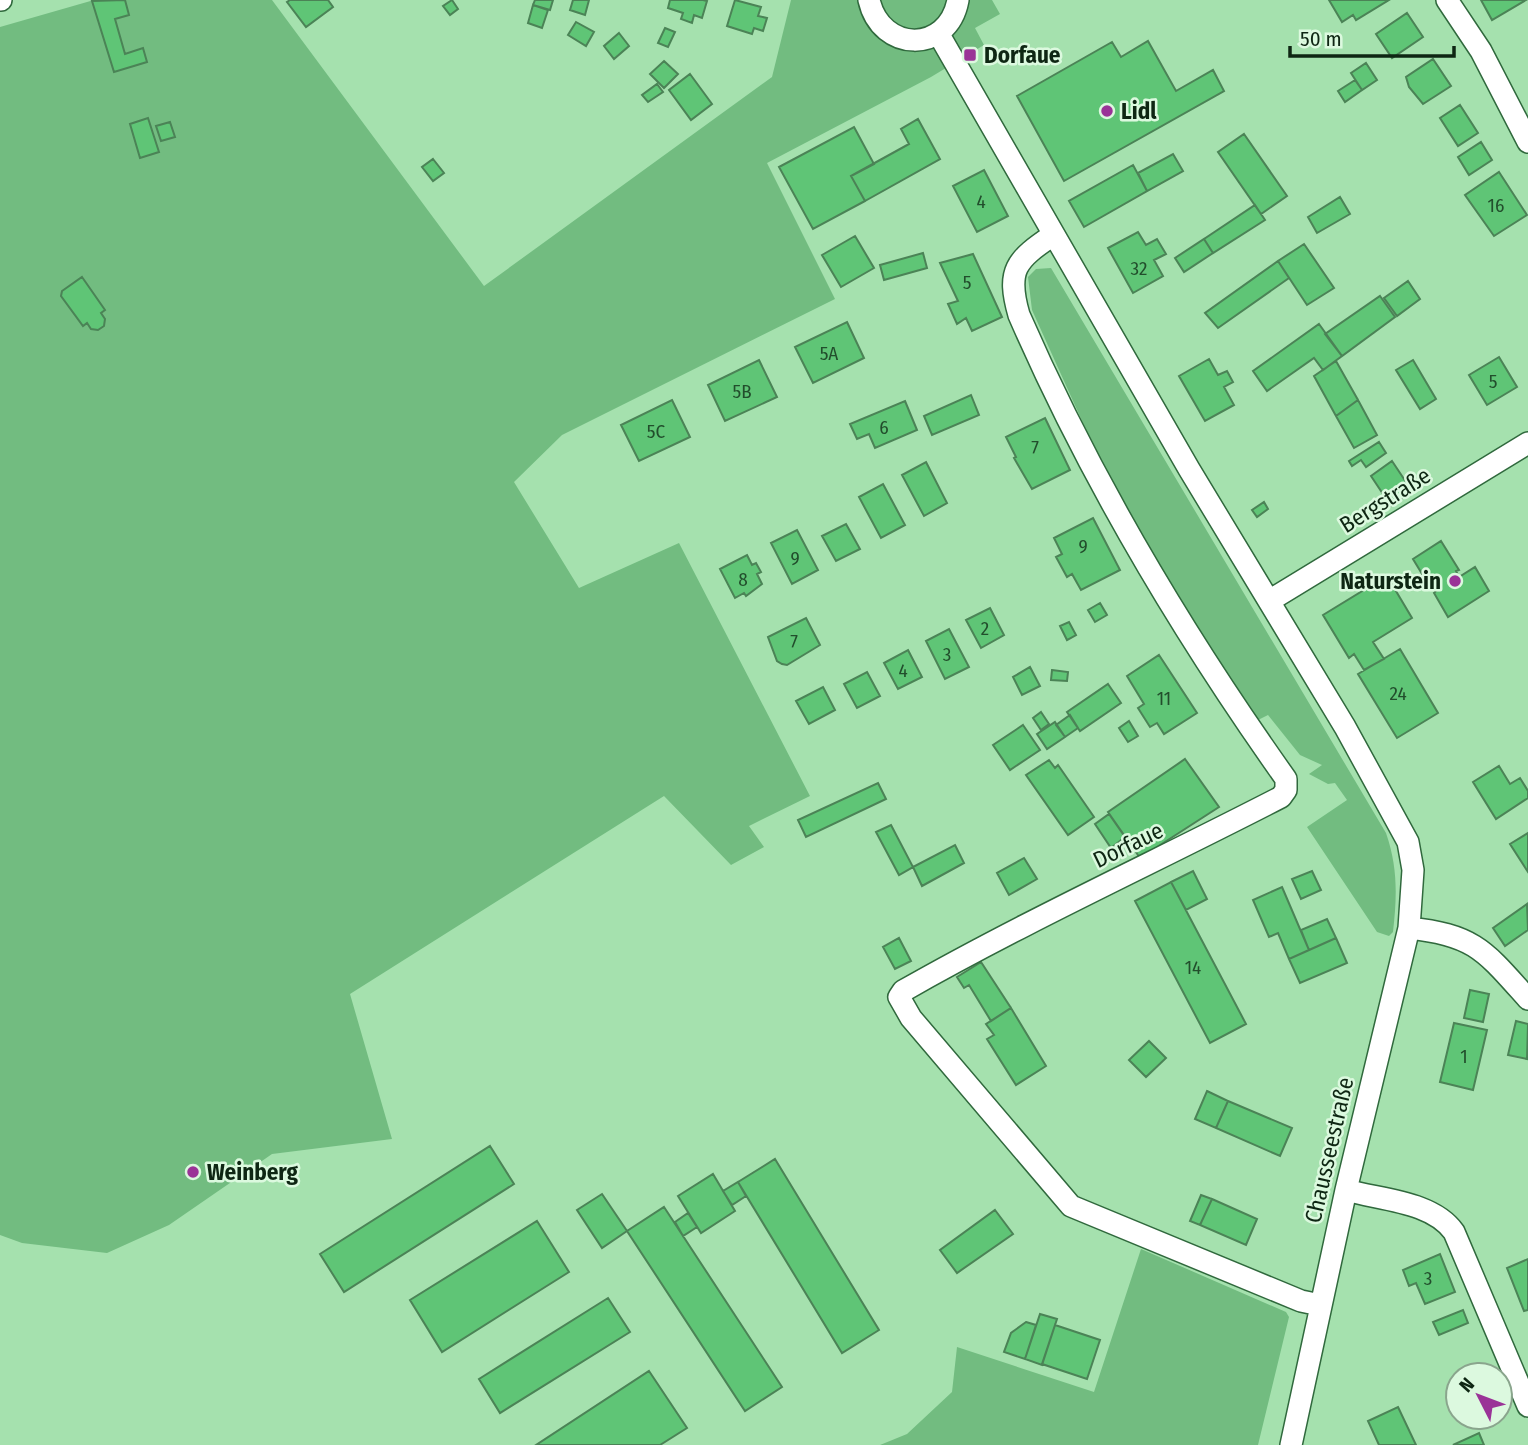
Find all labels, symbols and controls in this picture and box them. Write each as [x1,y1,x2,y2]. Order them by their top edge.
scale bar [1290,14,1454,58]
text: 50 m [1300,26,1342,52]
place label: Dorfaue [984,41,1061,69]
marker: Dorfaue [962,47,978,63]
place label: Lidl [1121,97,1157,125]
marker: Lidl [1099,103,1115,119]
house number: 4 [976,190,986,213]
house number: 16 [1488,194,1504,217]
house number: 32 [1131,257,1147,280]
house number: 5 [963,271,971,294]
house number: 5A [820,342,838,365]
house number: 5 [1489,370,1497,393]
house number: 5B [732,380,752,403]
house number: 6 [879,416,889,439]
house number: 5C [647,420,666,443]
house number: 7 [1031,436,1039,459]
street label: Bergstraße [1334,461,1436,539]
house number: 9 [1078,535,1088,558]
house number: 9 [790,547,800,570]
place label: Naturstein [1340,567,1441,595]
house number: 8 [738,568,748,591]
marker: Naturstein [1447,573,1463,589]
house number: 2 [981,617,989,640]
house number: 7 [790,630,798,653]
house number: 3 [943,643,951,666]
house number: 4 [898,659,908,682]
house number: 24 [1389,682,1407,705]
house number: 11 [1157,687,1171,710]
street label: Dorfaue [1088,816,1168,874]
house number: 14 [1185,956,1201,979]
house number: 1 [1460,1045,1468,1068]
street label: Chausseestraße [1299,1074,1359,1226]
place label: Weinberg [207,1158,299,1186]
marker: Weinberg [185,1164,201,1180]
house number: 3 [1424,1267,1432,1290]
north arrow [1444,1361,1514,1431]
text: N [1454,1373,1479,1397]

